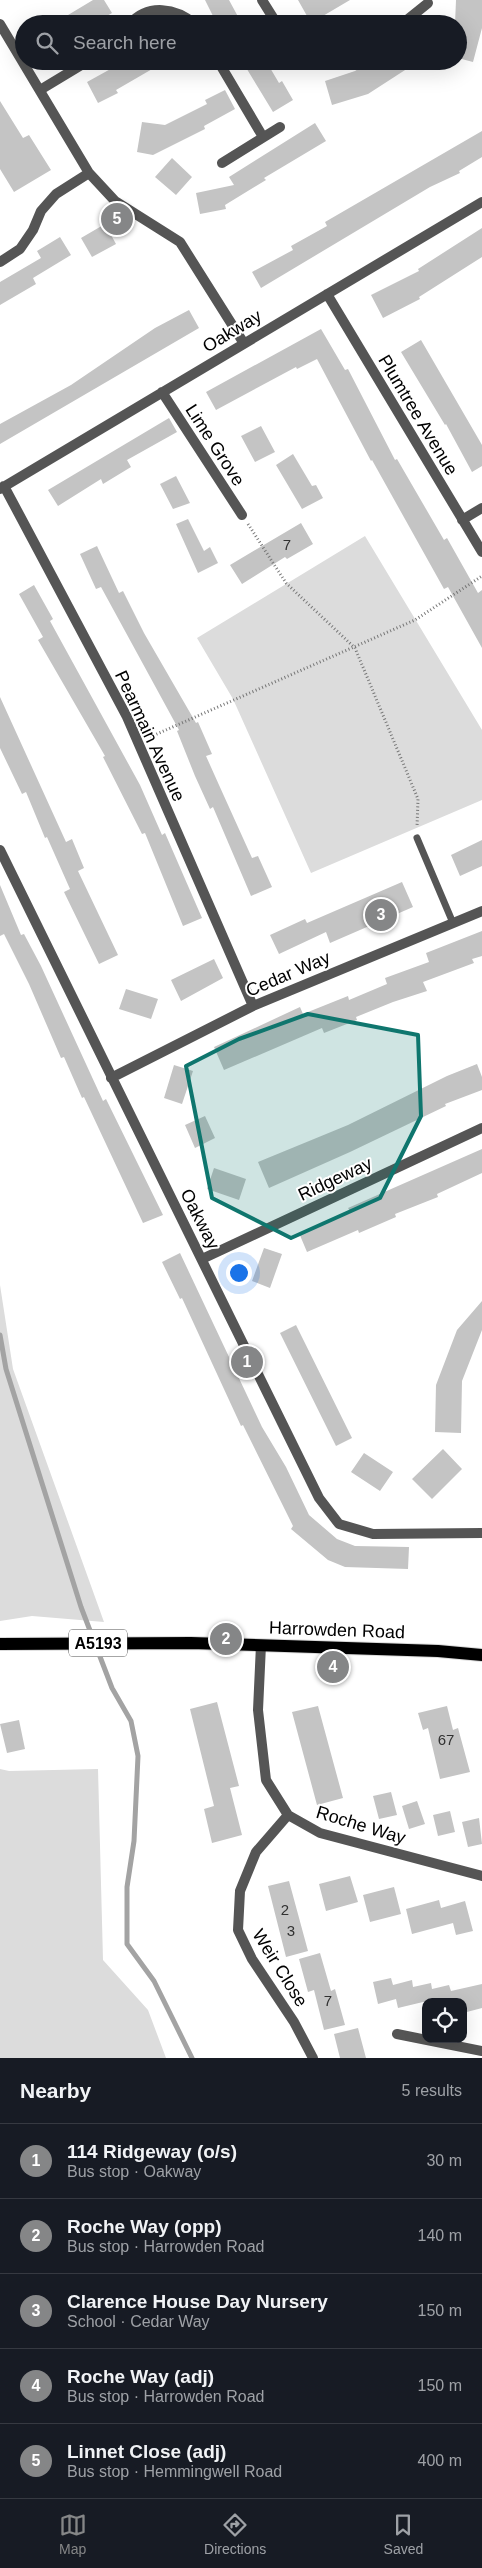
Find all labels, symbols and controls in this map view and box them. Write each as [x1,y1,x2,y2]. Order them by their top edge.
search box [15,15,467,70]
icon: search [33,29,61,57]
text: Search here [73,32,177,53]
pin: 5 [101,200,133,238]
street label: Oakway [199,306,265,356]
street label: Plumtree Avenue [374,351,462,479]
street label: Lime Grove [181,401,249,489]
house number: 7 [283,536,291,553]
street label: Pearmain Avenue [111,668,189,804]
pin: 3 [365,896,397,934]
street label: Cedar Way [243,947,333,1001]
street label: Ridgeway [295,1153,375,1205]
street label: Oakway [176,1185,224,1253]
your location [226,1260,252,1286]
pin: 1 [231,1343,263,1381]
street label: Harrowden Road [269,1618,405,1642]
pin: 2 [210,1620,242,1658]
road number: A5193 [69,1630,127,1656]
pin: 4 [317,1648,349,1686]
house number: 67 [438,1731,454,1748]
street label: Roche Way [314,1802,408,1848]
house number: 2 [281,1901,289,1918]
house number: 3 [287,1922,295,1939]
street label: Weir Close [248,1926,312,2010]
house number: 7 [324,1992,332,2009]
map controls [422,1998,467,2043]
button: locate [422,1998,467,2043]
text: Nearby [20,2079,91,2102]
text: 5 results [402,2082,462,2099]
text: 114 Ridgeway (o/s) [67,2141,237,2162]
text: 1 [32,2152,40,2169]
text: 30 m [426,2152,462,2169]
text: Bus stop · Oakway [67,2163,201,2180]
text: Roche Way (opp) [67,2216,221,2237]
text: 2 [32,2227,40,2244]
text: 140 m [418,2227,462,2244]
text: Bus stop · Harrowden Road [67,2238,264,2255]
text: Clarence House Day Nursery [67,2291,328,2312]
text: 3 [32,2302,40,2319]
text: 150 m [418,2302,462,2319]
text: School · Cedar Way [67,2313,210,2330]
text: Roche Way (adj) [67,2366,214,2387]
text: 4 [32,2377,40,2394]
text: 150 m [418,2377,462,2394]
text: Bus stop · Harrowden Road [67,2388,264,2405]
text: Linnet Close (adj) [67,2441,226,2462]
text: 5 [32,2452,40,2469]
text: 400 m [418,2452,462,2469]
text: Bus stop · Hemmingwell Road [67,2463,282,2480]
tab: Map [59,2511,87,2557]
tab: Directions [204,2511,266,2557]
tab: Saved [384,2511,423,2557]

